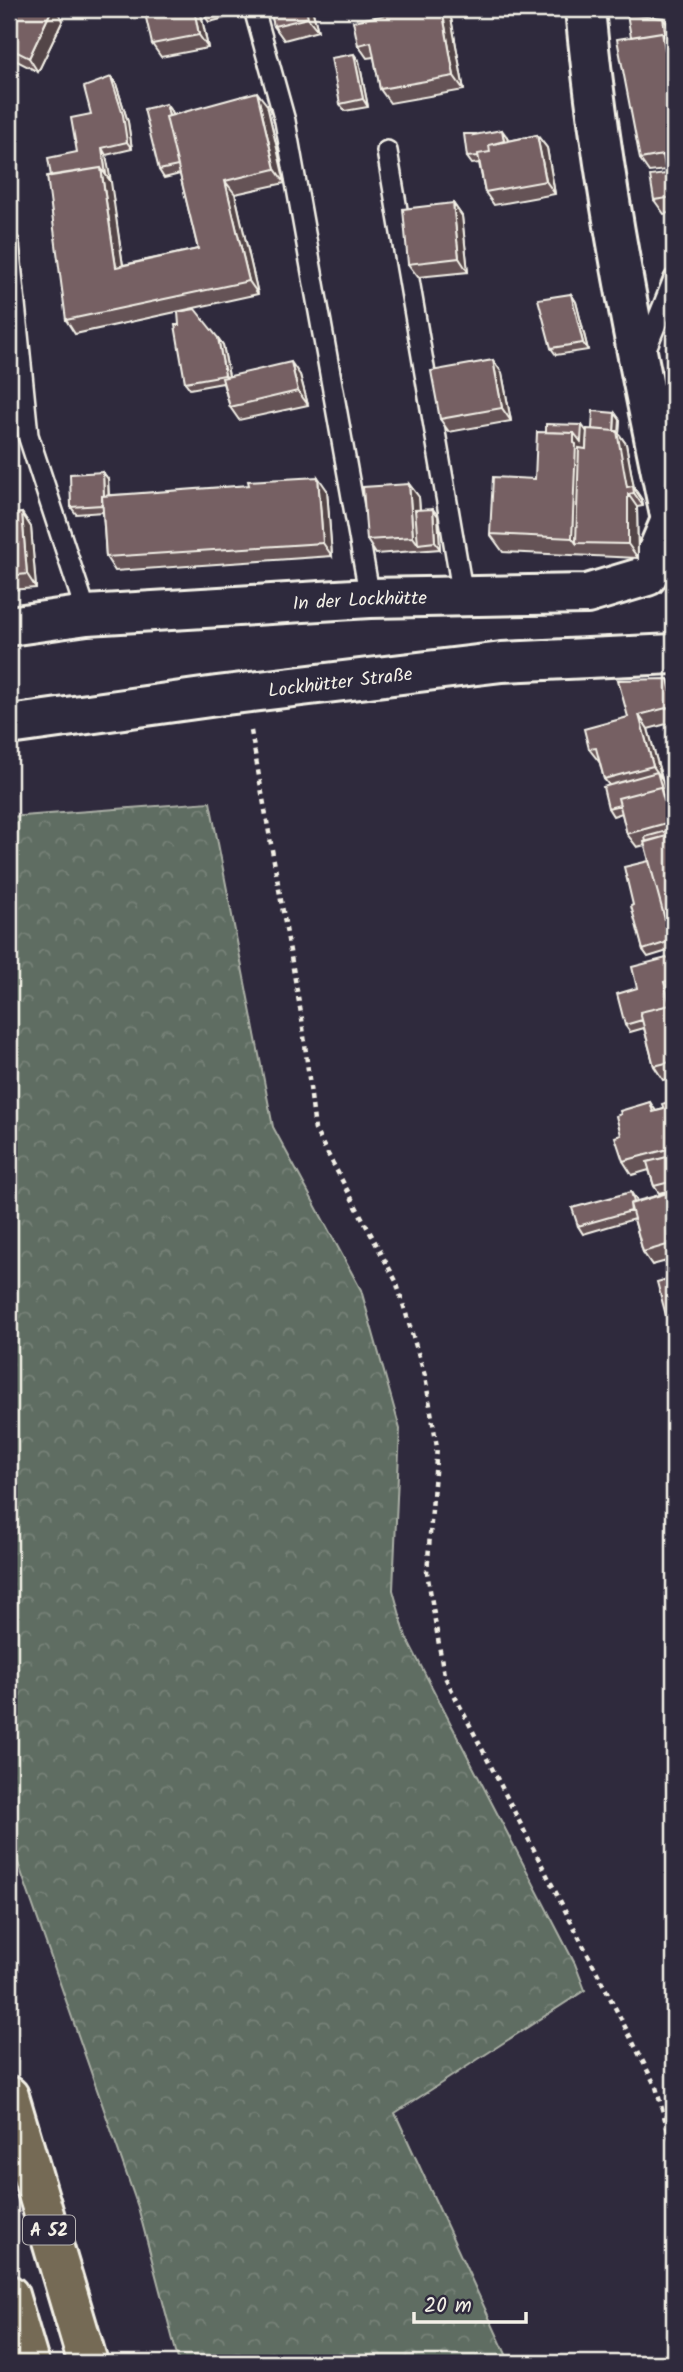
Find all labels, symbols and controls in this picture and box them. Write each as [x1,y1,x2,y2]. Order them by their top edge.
street label: In der Lockhütte [292,584,428,620]
street label: Lockhütter Straße [266,660,415,707]
road number: A 52 [23,2216,75,2244]
scale bar [414,2281,526,2325]
text: 20 m [424,2290,472,2323]

